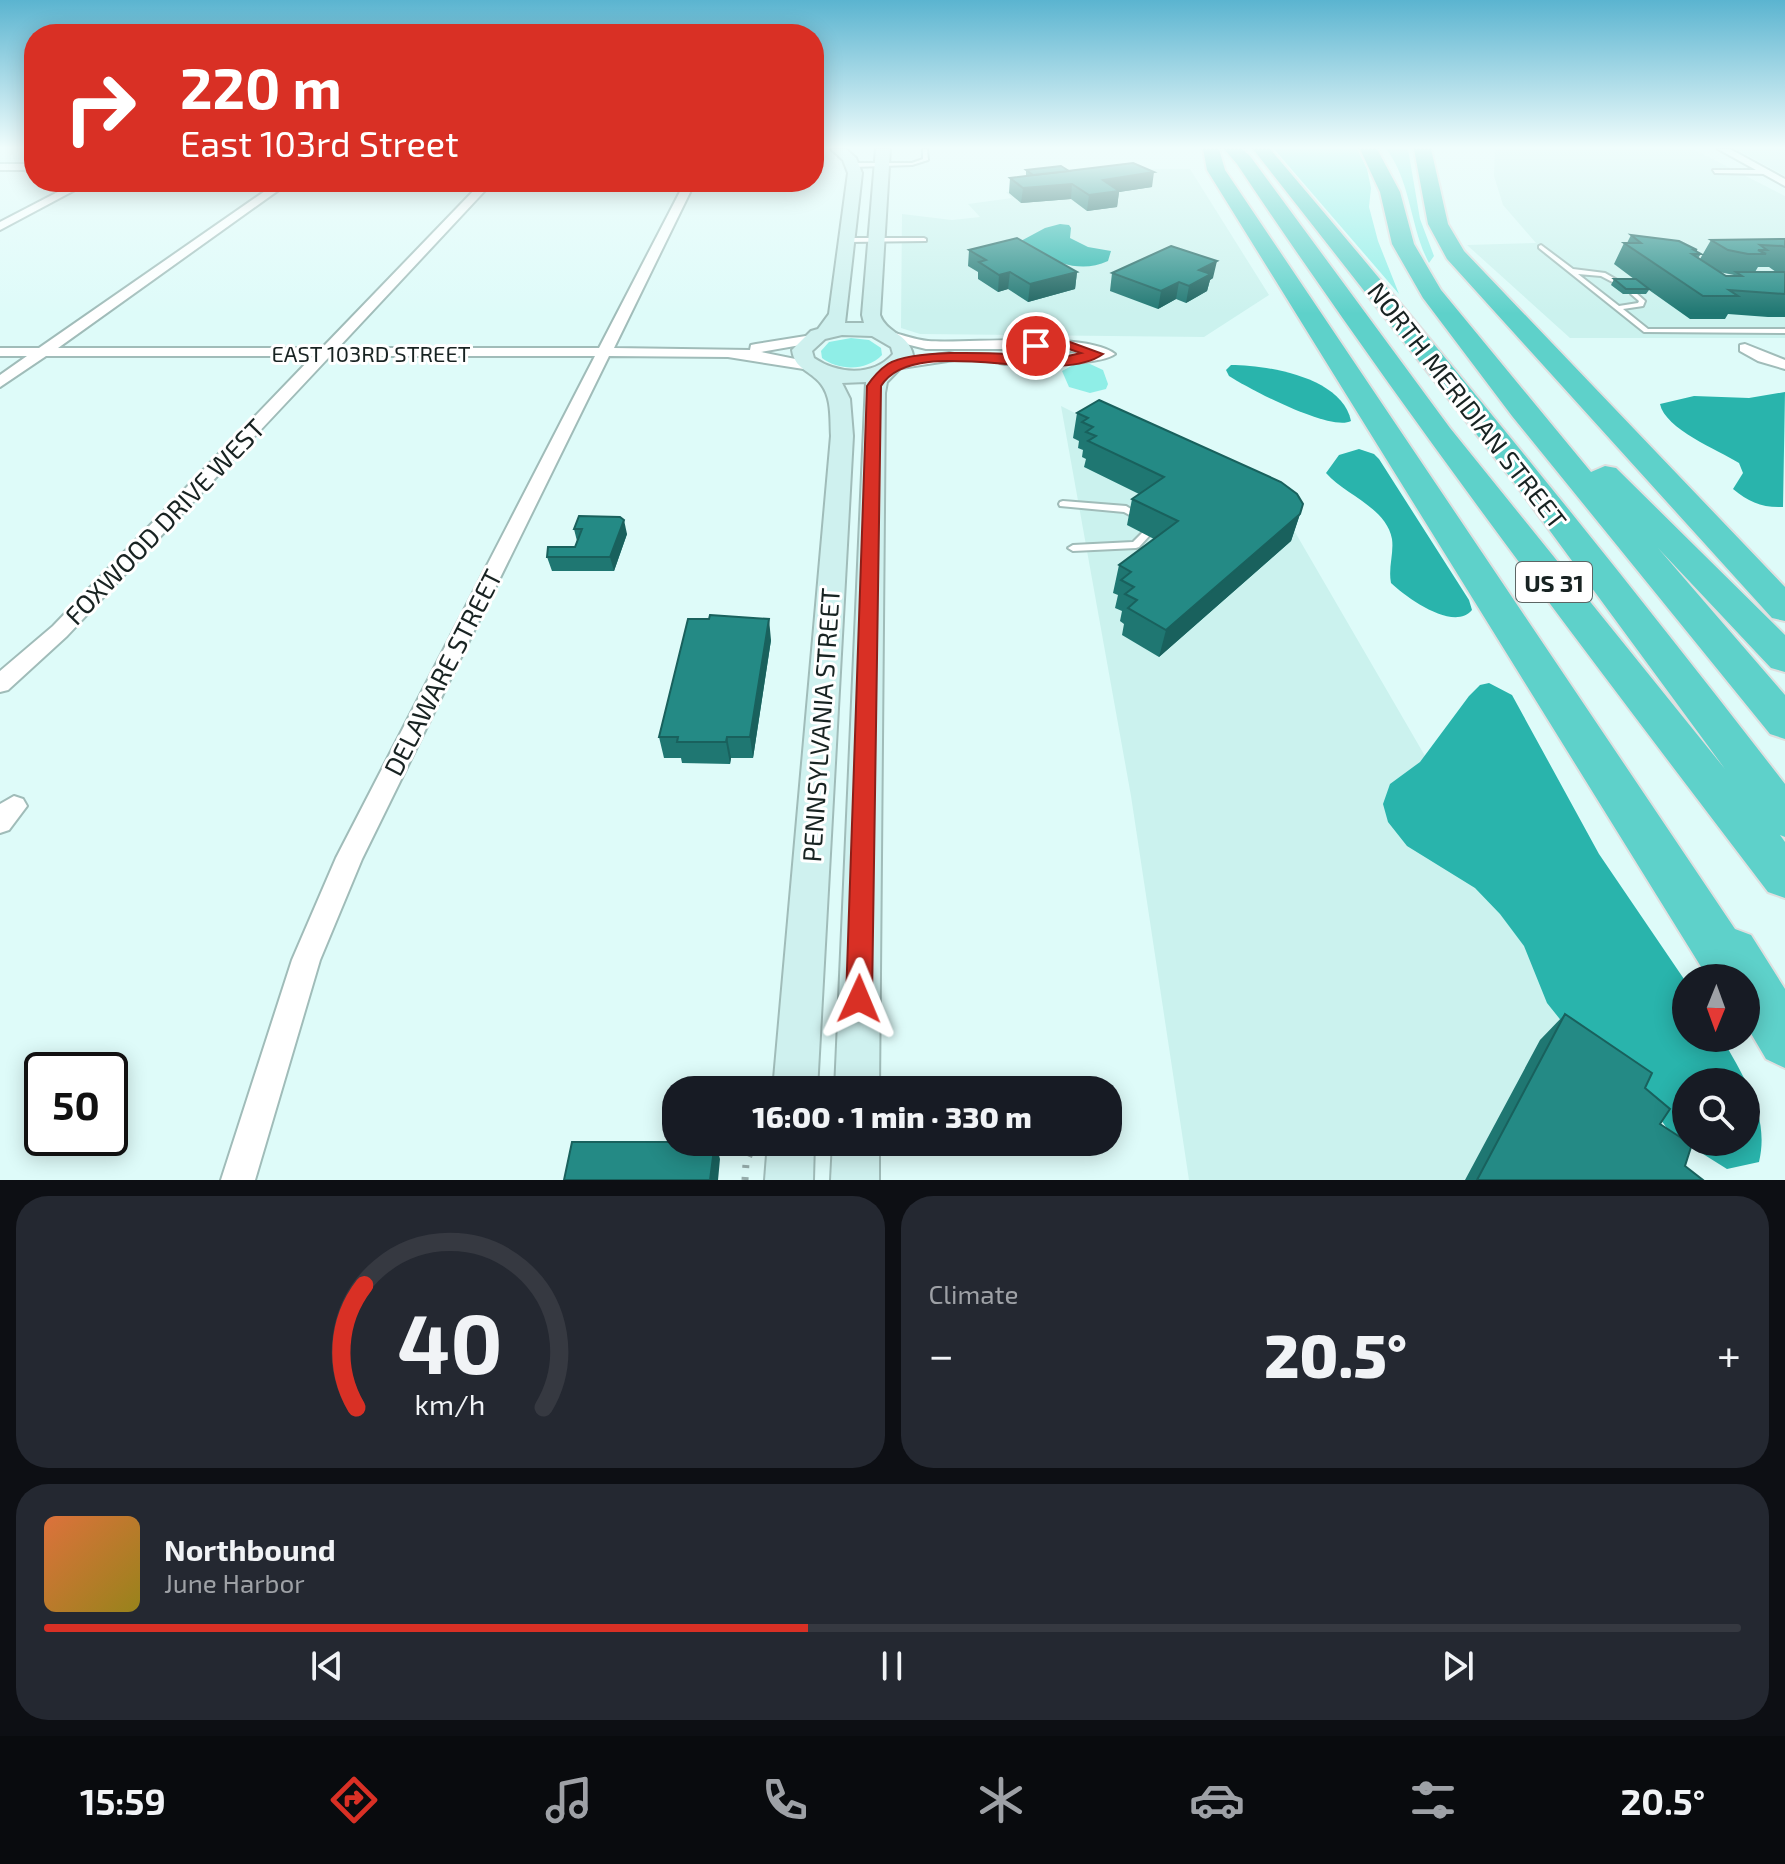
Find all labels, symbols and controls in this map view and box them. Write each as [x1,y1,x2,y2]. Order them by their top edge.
text: 220 m [180,53,342,120]
icon: right [48,56,152,160]
text: East 103rd Street [180,121,459,164]
street label: NORTH MERIDIAN STREET [1362,276,1574,534]
pin [1002,312,1070,380]
icon: arrive [1014,324,1058,368]
street label: EAST 103RD STREET [271,340,471,366]
street label: FOXWOOD DRIVE WEST [58,412,270,630]
road number: US 31 [1516,562,1592,602]
street label: DELAWARE STREET [377,564,507,780]
street label: PENNSYLVANIA STREET [795,587,845,863]
position arrow [817,957,901,1041]
north arrow [1672,964,1760,1052]
map controls [1672,964,1760,1156]
speed limit sign: 50 [24,1052,128,1156]
button: search [1672,1068,1760,1156]
text: 16:00 · 1 min · 330 m [752,1098,1032,1134]
text: Climate [929,1278,1018,1309]
text: 40 [398,1291,503,1391]
text: 20.5° [1264,1318,1407,1390]
text: − [929,1327,954,1380]
text: + [1717,1327,1741,1380]
text: km/h [415,1386,486,1421]
text: Northbound [164,1531,336,1567]
text: June Harbor [164,1567,305,1598]
icon: previous [305,1644,349,1688]
icon: pause [870,1644,914,1688]
icon: next [1436,1644,1480,1688]
icon: directions [326,1772,382,1828]
icon: music [541,1772,597,1828]
icon: phone [757,1772,813,1828]
icon: climate [973,1772,1029,1828]
icon: car [1189,1772,1245,1828]
icon: filters [1405,1772,1461,1828]
text: 15:59 [80,1779,166,1822]
text: 20.5° [1620,1779,1705,1822]

